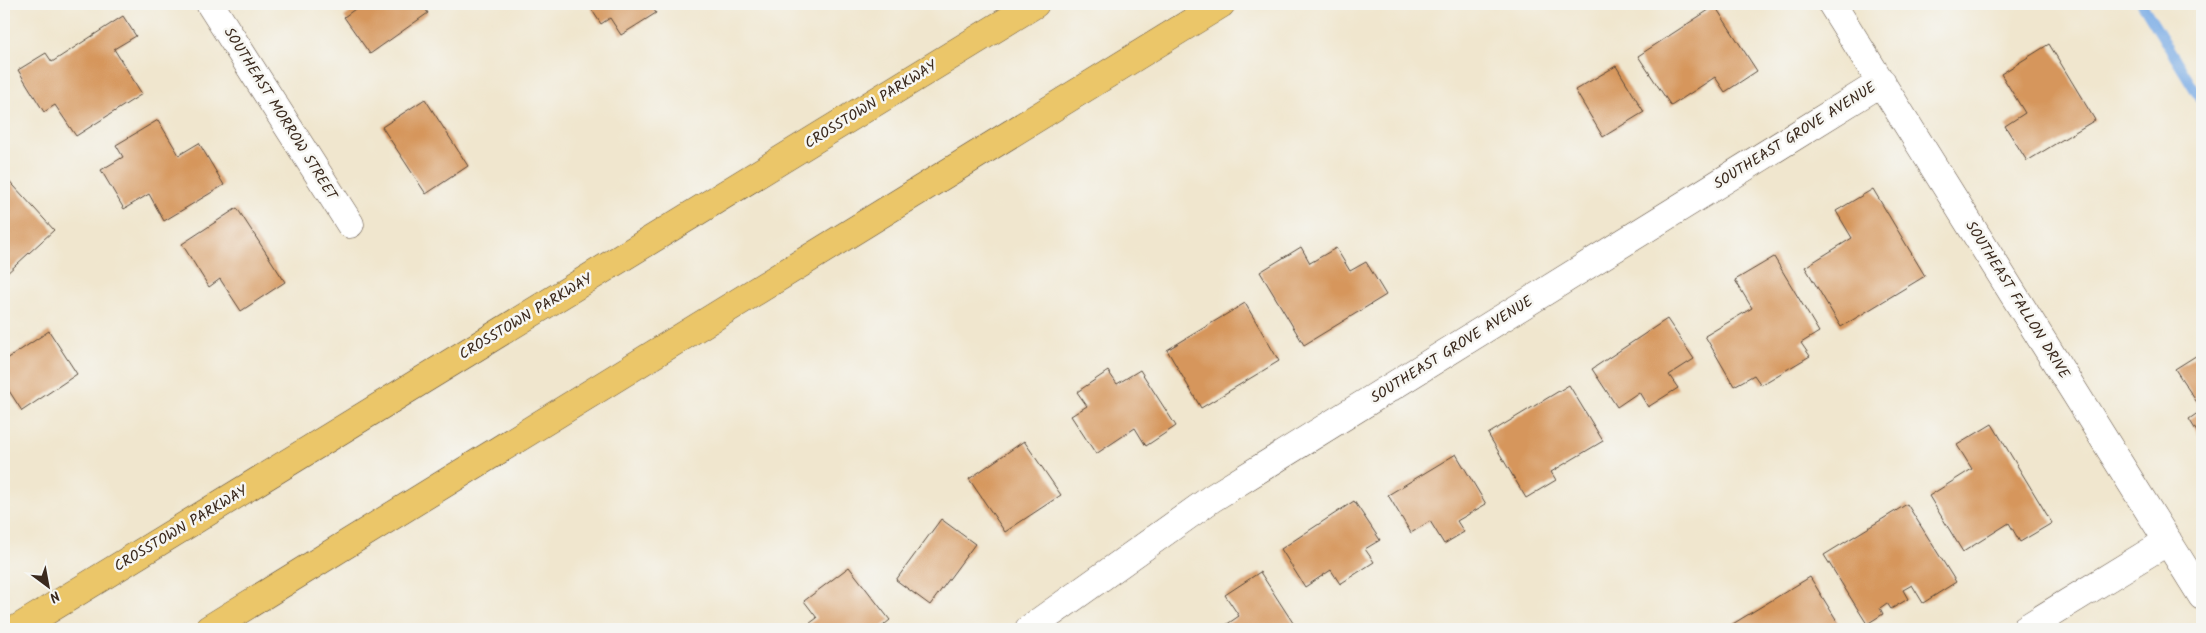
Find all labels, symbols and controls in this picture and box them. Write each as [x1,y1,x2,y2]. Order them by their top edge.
street label: SOUTHEAST MORROW STREET [217,23,344,207]
street label: CROSSTOWN PARKWAY [800,54,943,156]
street label: SOUTHEAST GROVE AVENUE [1709,75,1882,196]
street label: SOUTHEAST FALLON DRIVE [1958,216,2076,385]
street label: CROSSTOWN PARKWAY [455,267,599,367]
street label: SOUTHEAST GROVE AVENUE [1366,289,1539,410]
street label: CROSSTOWN PARKWAY [110,479,254,579]
north arrow [22,560,72,610]
text: N [45,585,64,608]

